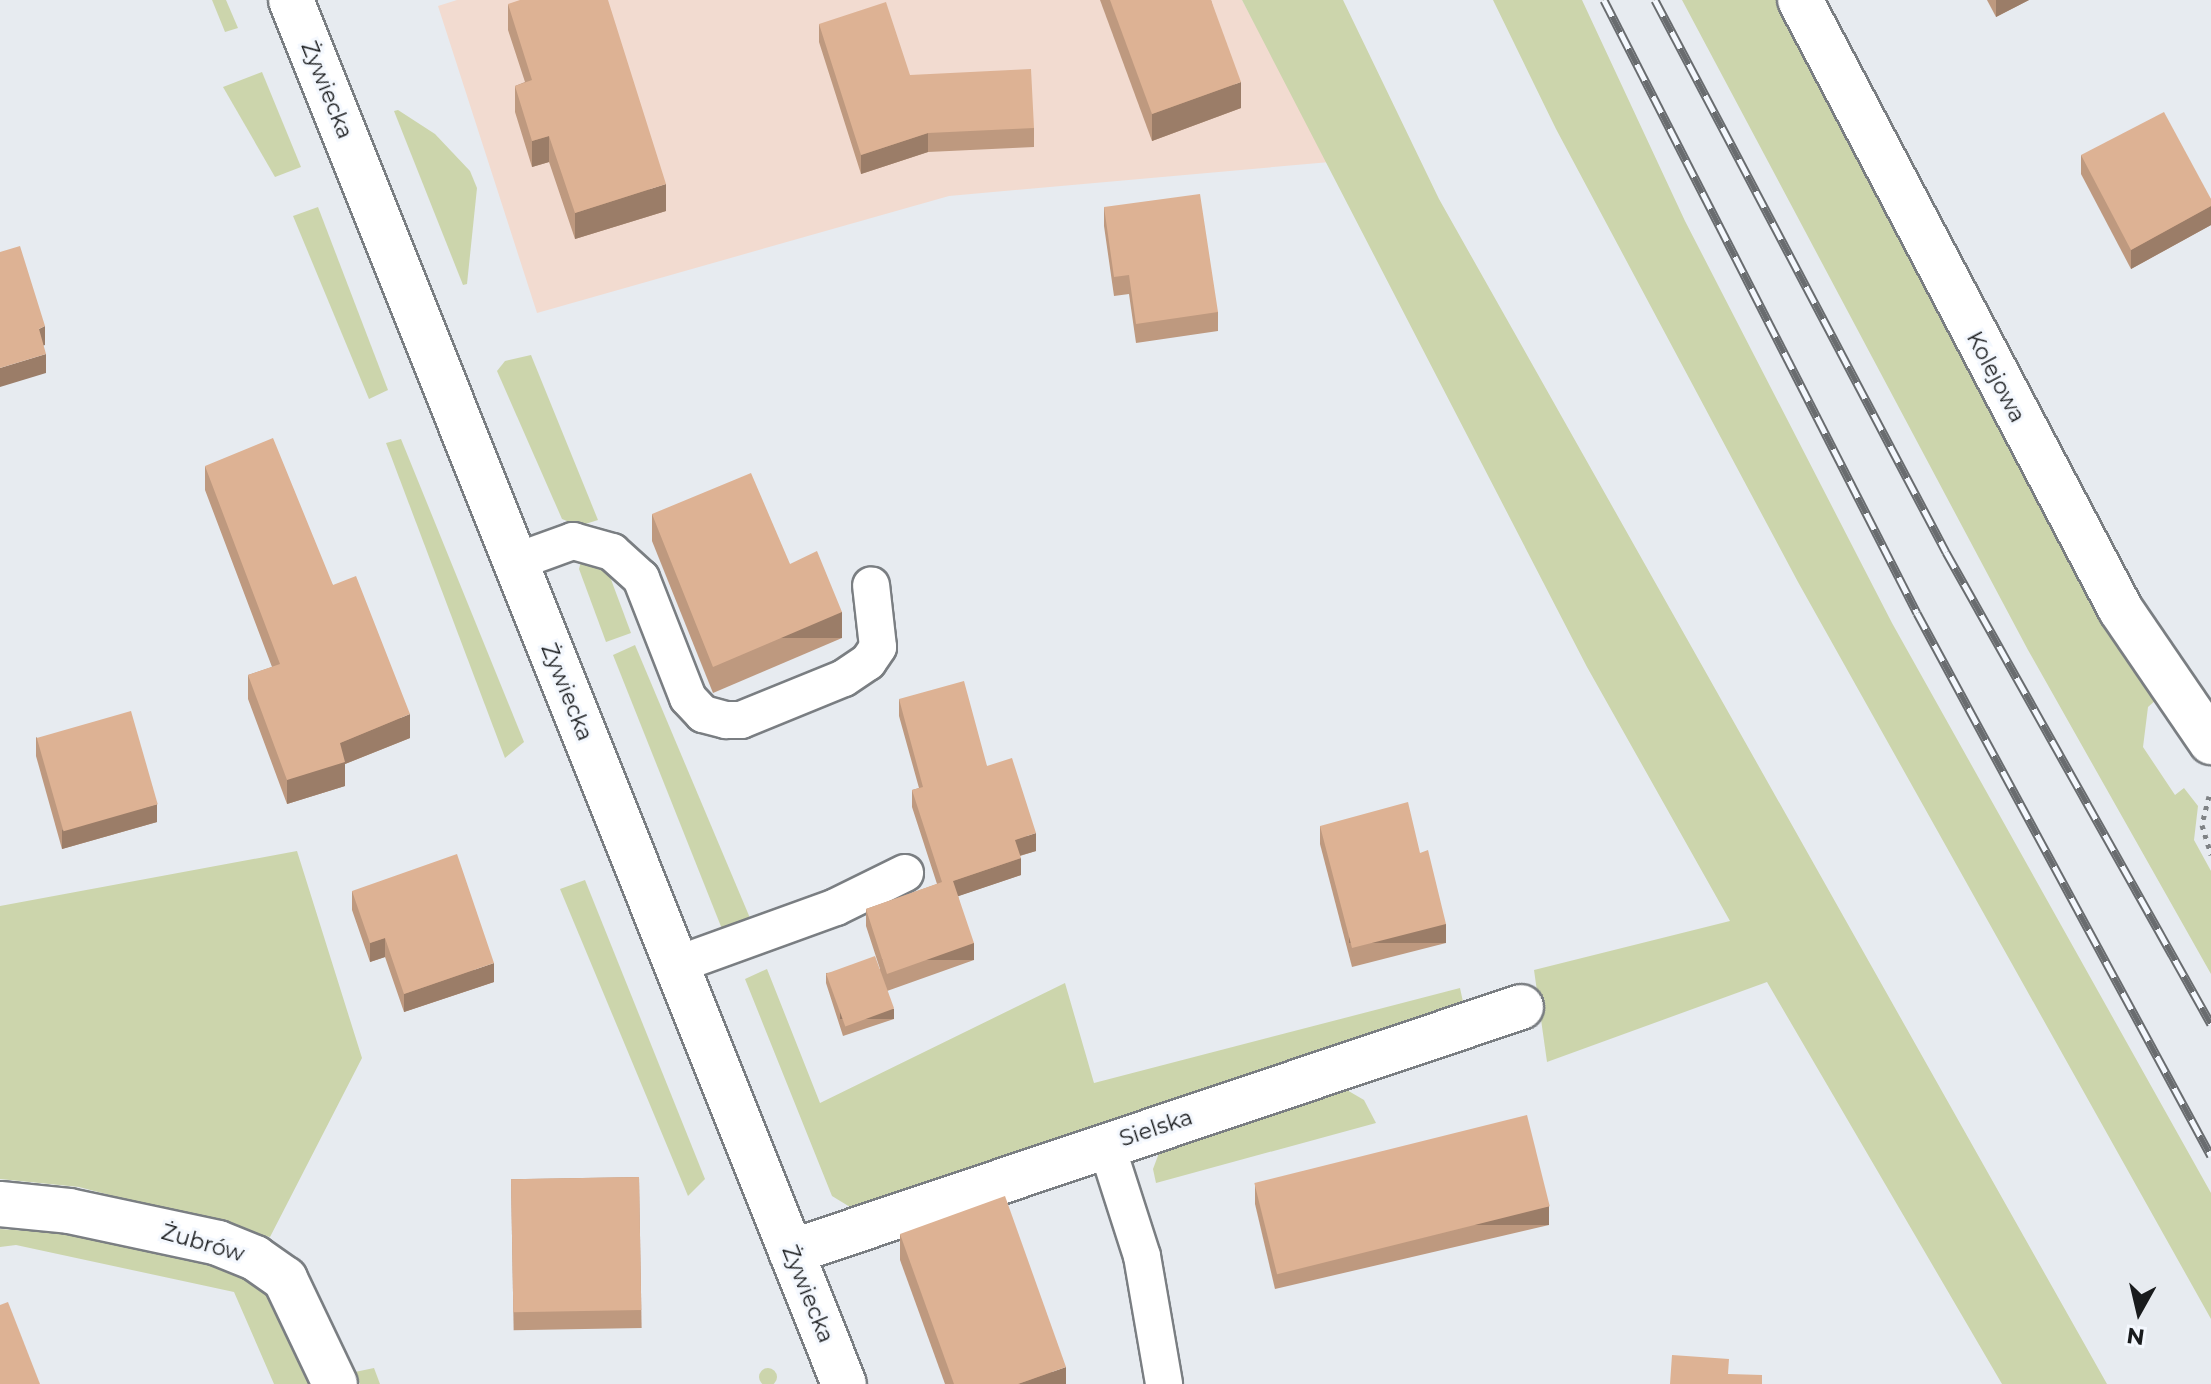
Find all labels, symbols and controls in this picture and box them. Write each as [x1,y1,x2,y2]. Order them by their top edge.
street label: Żywiecka [296,37,358,143]
street label: Kolejowa [1961,327,2031,427]
street label: Żywiecka [536,639,598,745]
street label: Sielska [1116,1104,1196,1152]
street label: Żubrów [158,1219,248,1267]
street label: Żywiecka [777,1241,839,1347]
north arrow [2099,1272,2179,1352]
text: N [2125,1322,2146,1351]

